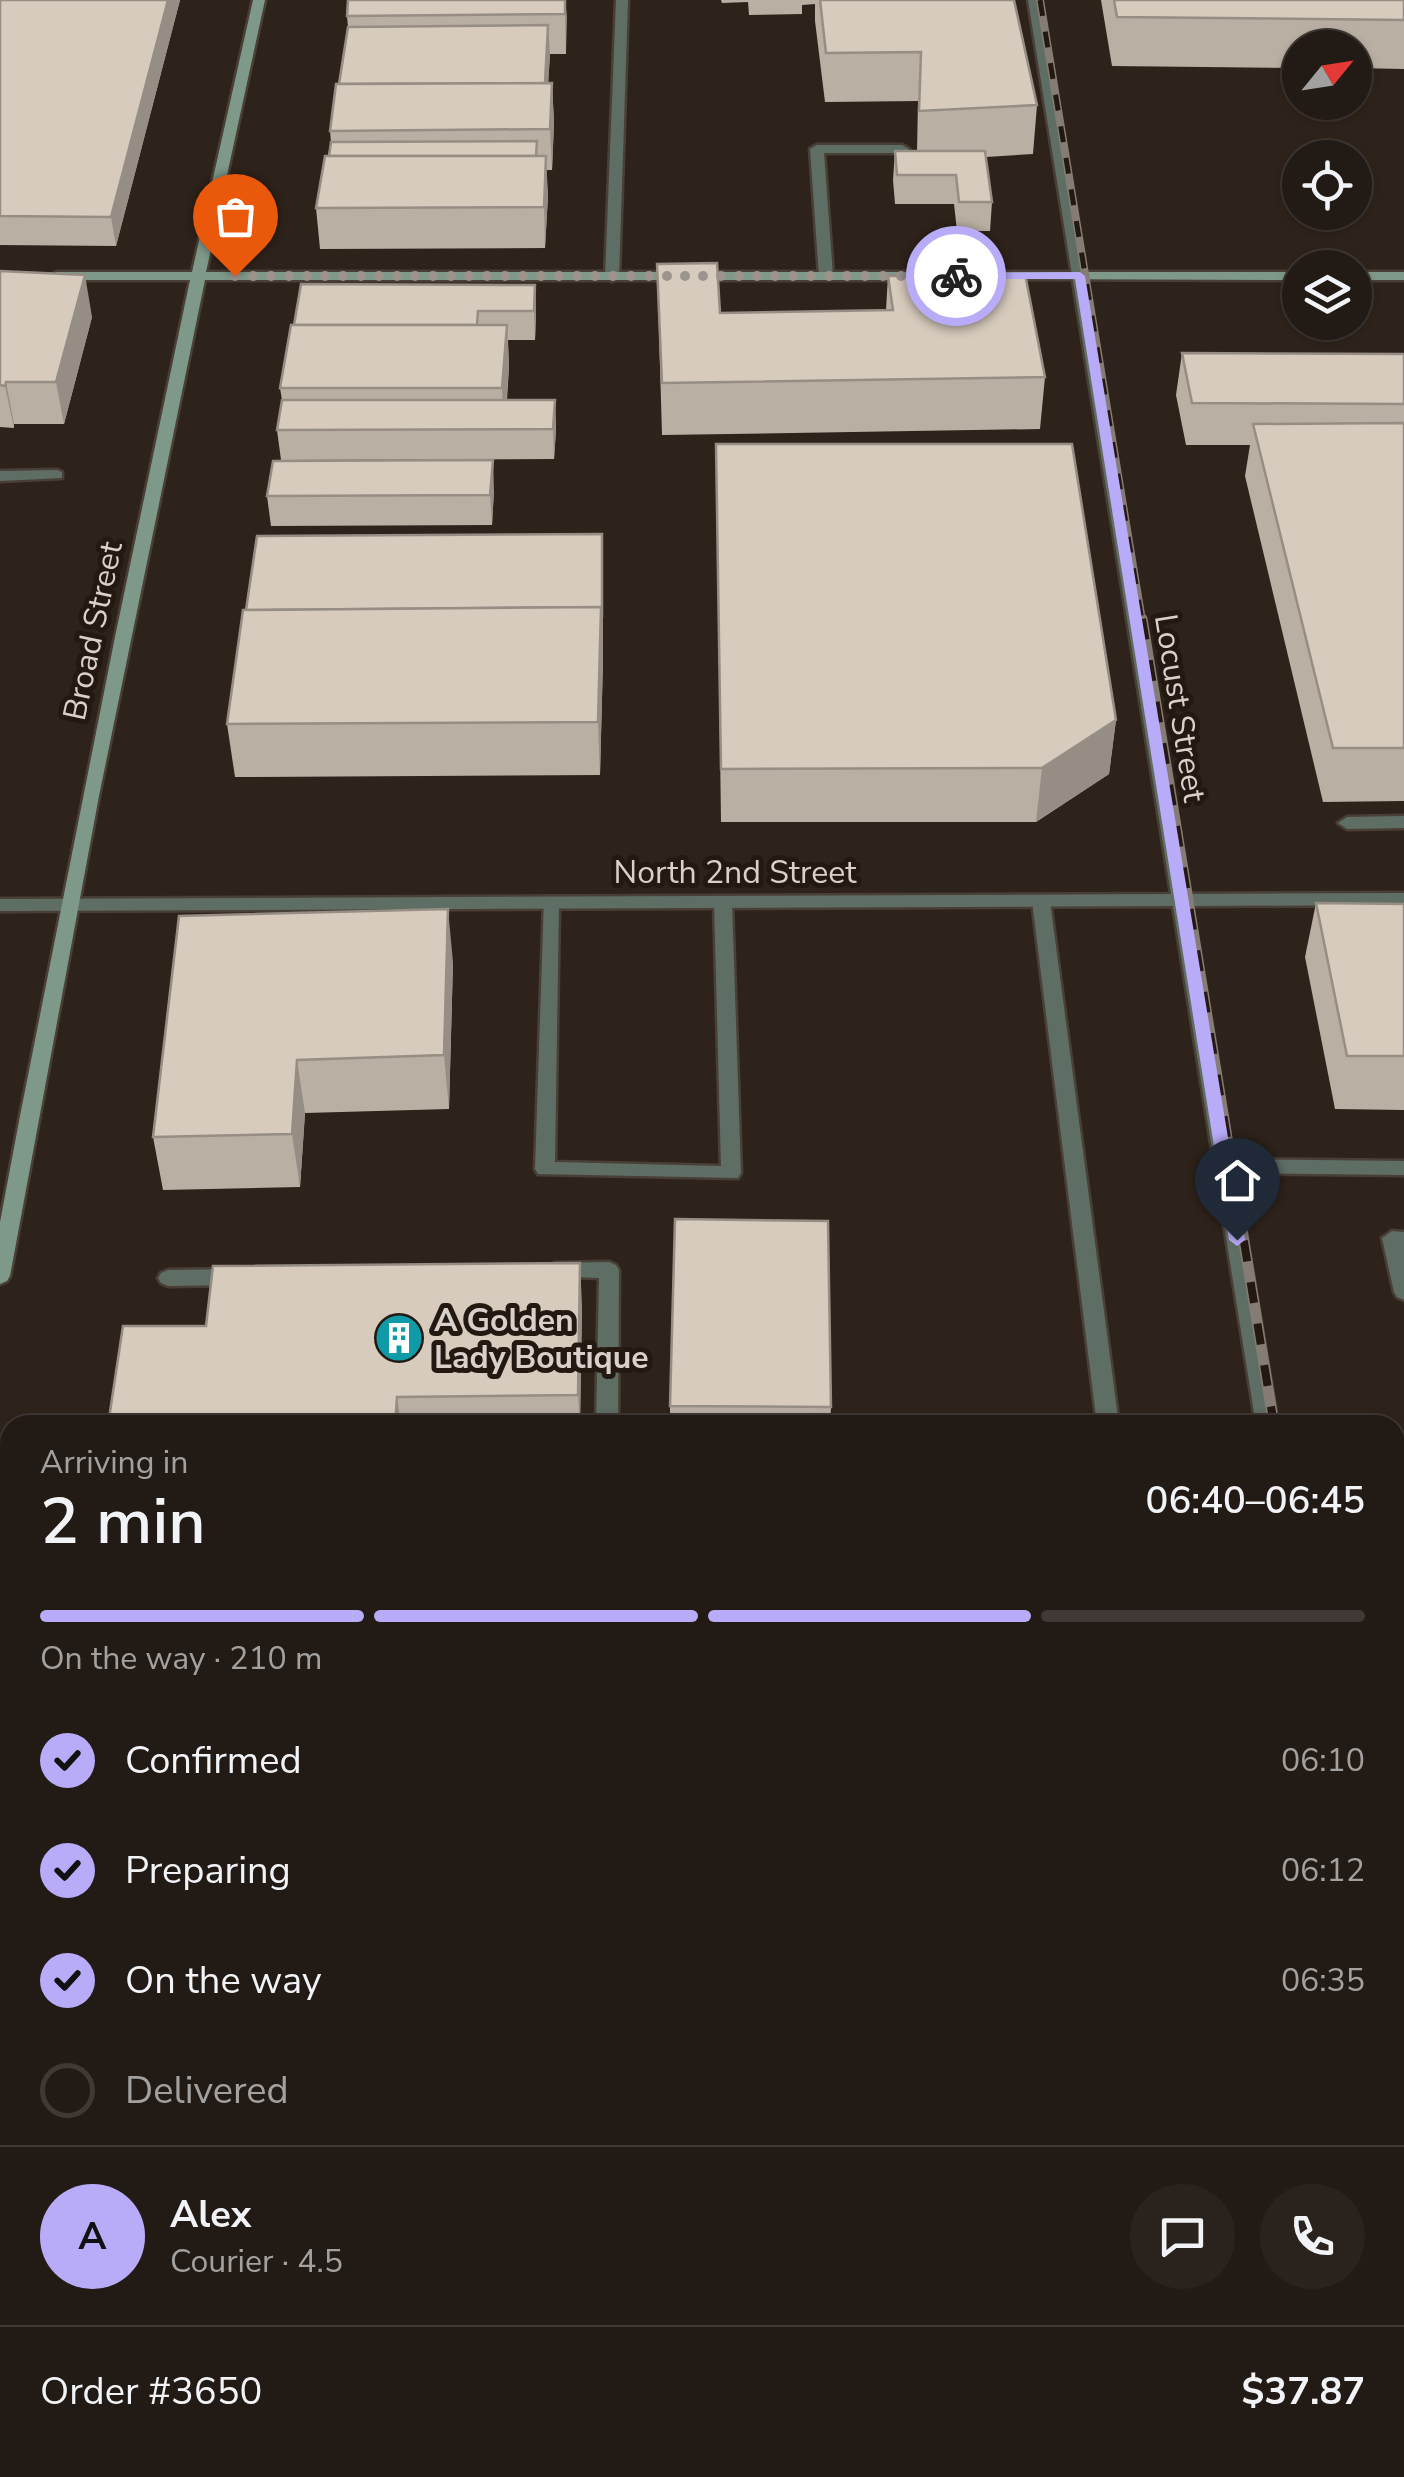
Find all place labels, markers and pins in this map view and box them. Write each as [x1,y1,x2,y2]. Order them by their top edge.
pin [193,174,278,277]
pin [1195,1138,1280,1241]
place label: A Golden Lady Boutique [434,1299,649,1379]
building icon: A Golden Lady Boutique [373,1312,425,1364]

